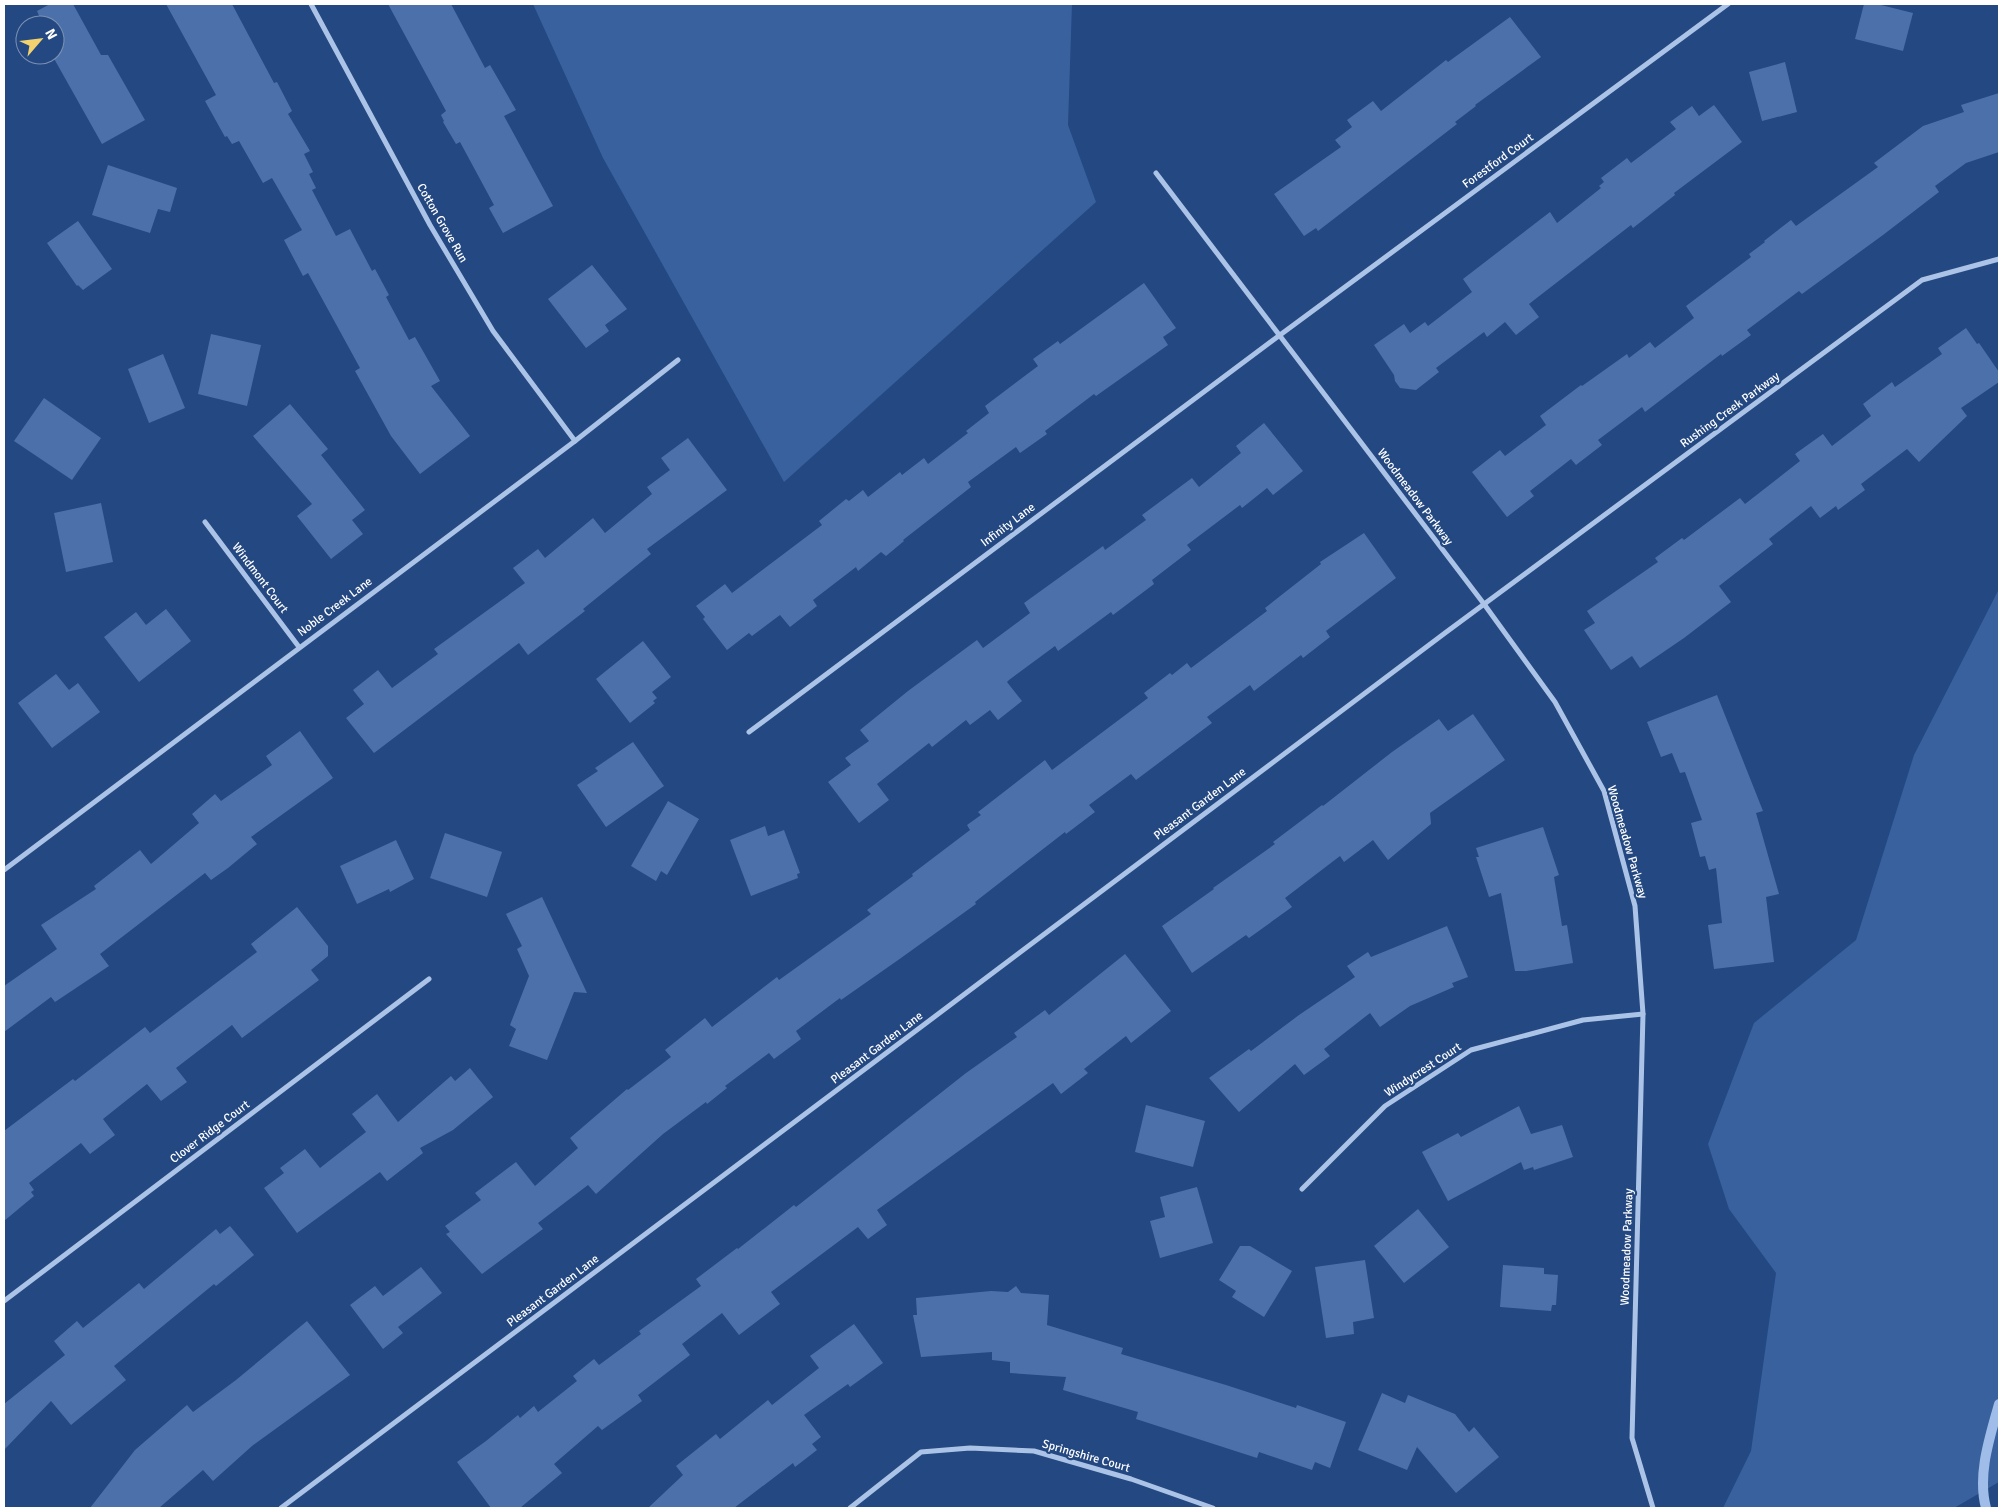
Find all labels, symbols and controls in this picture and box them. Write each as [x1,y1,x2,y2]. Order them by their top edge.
north arrow [15,15,65,65]
text: N [41,26,61,42]
street label: Forestford Court [1459,130,1537,192]
street label: Cotton Grove Run [413,181,471,265]
street label: Rushing Creek Parkway [1677,369,1783,451]
street label: Woodmeadow Parkway [1374,446,1456,549]
street label: Infinity Lane [978,500,1038,550]
street label: Windmont Court [229,540,291,616]
street label: Noble Creek Lane [295,574,375,640]
street label: Pleasant Garden Lane [1151,764,1249,844]
street label: Woodmeadow Parkway [1604,784,1650,901]
street label: Pleasant Garden Lane [828,1008,926,1088]
street label: Windycrest Court [1382,1040,1464,1100]
street label: Clover Ridge Court [167,1097,253,1167]
street label: Woodmeadow Parkway [1617,1188,1637,1306]
street label: Pleasant Garden Lane [504,1251,602,1331]
street label: Springshire Court [1040,1436,1132,1476]

